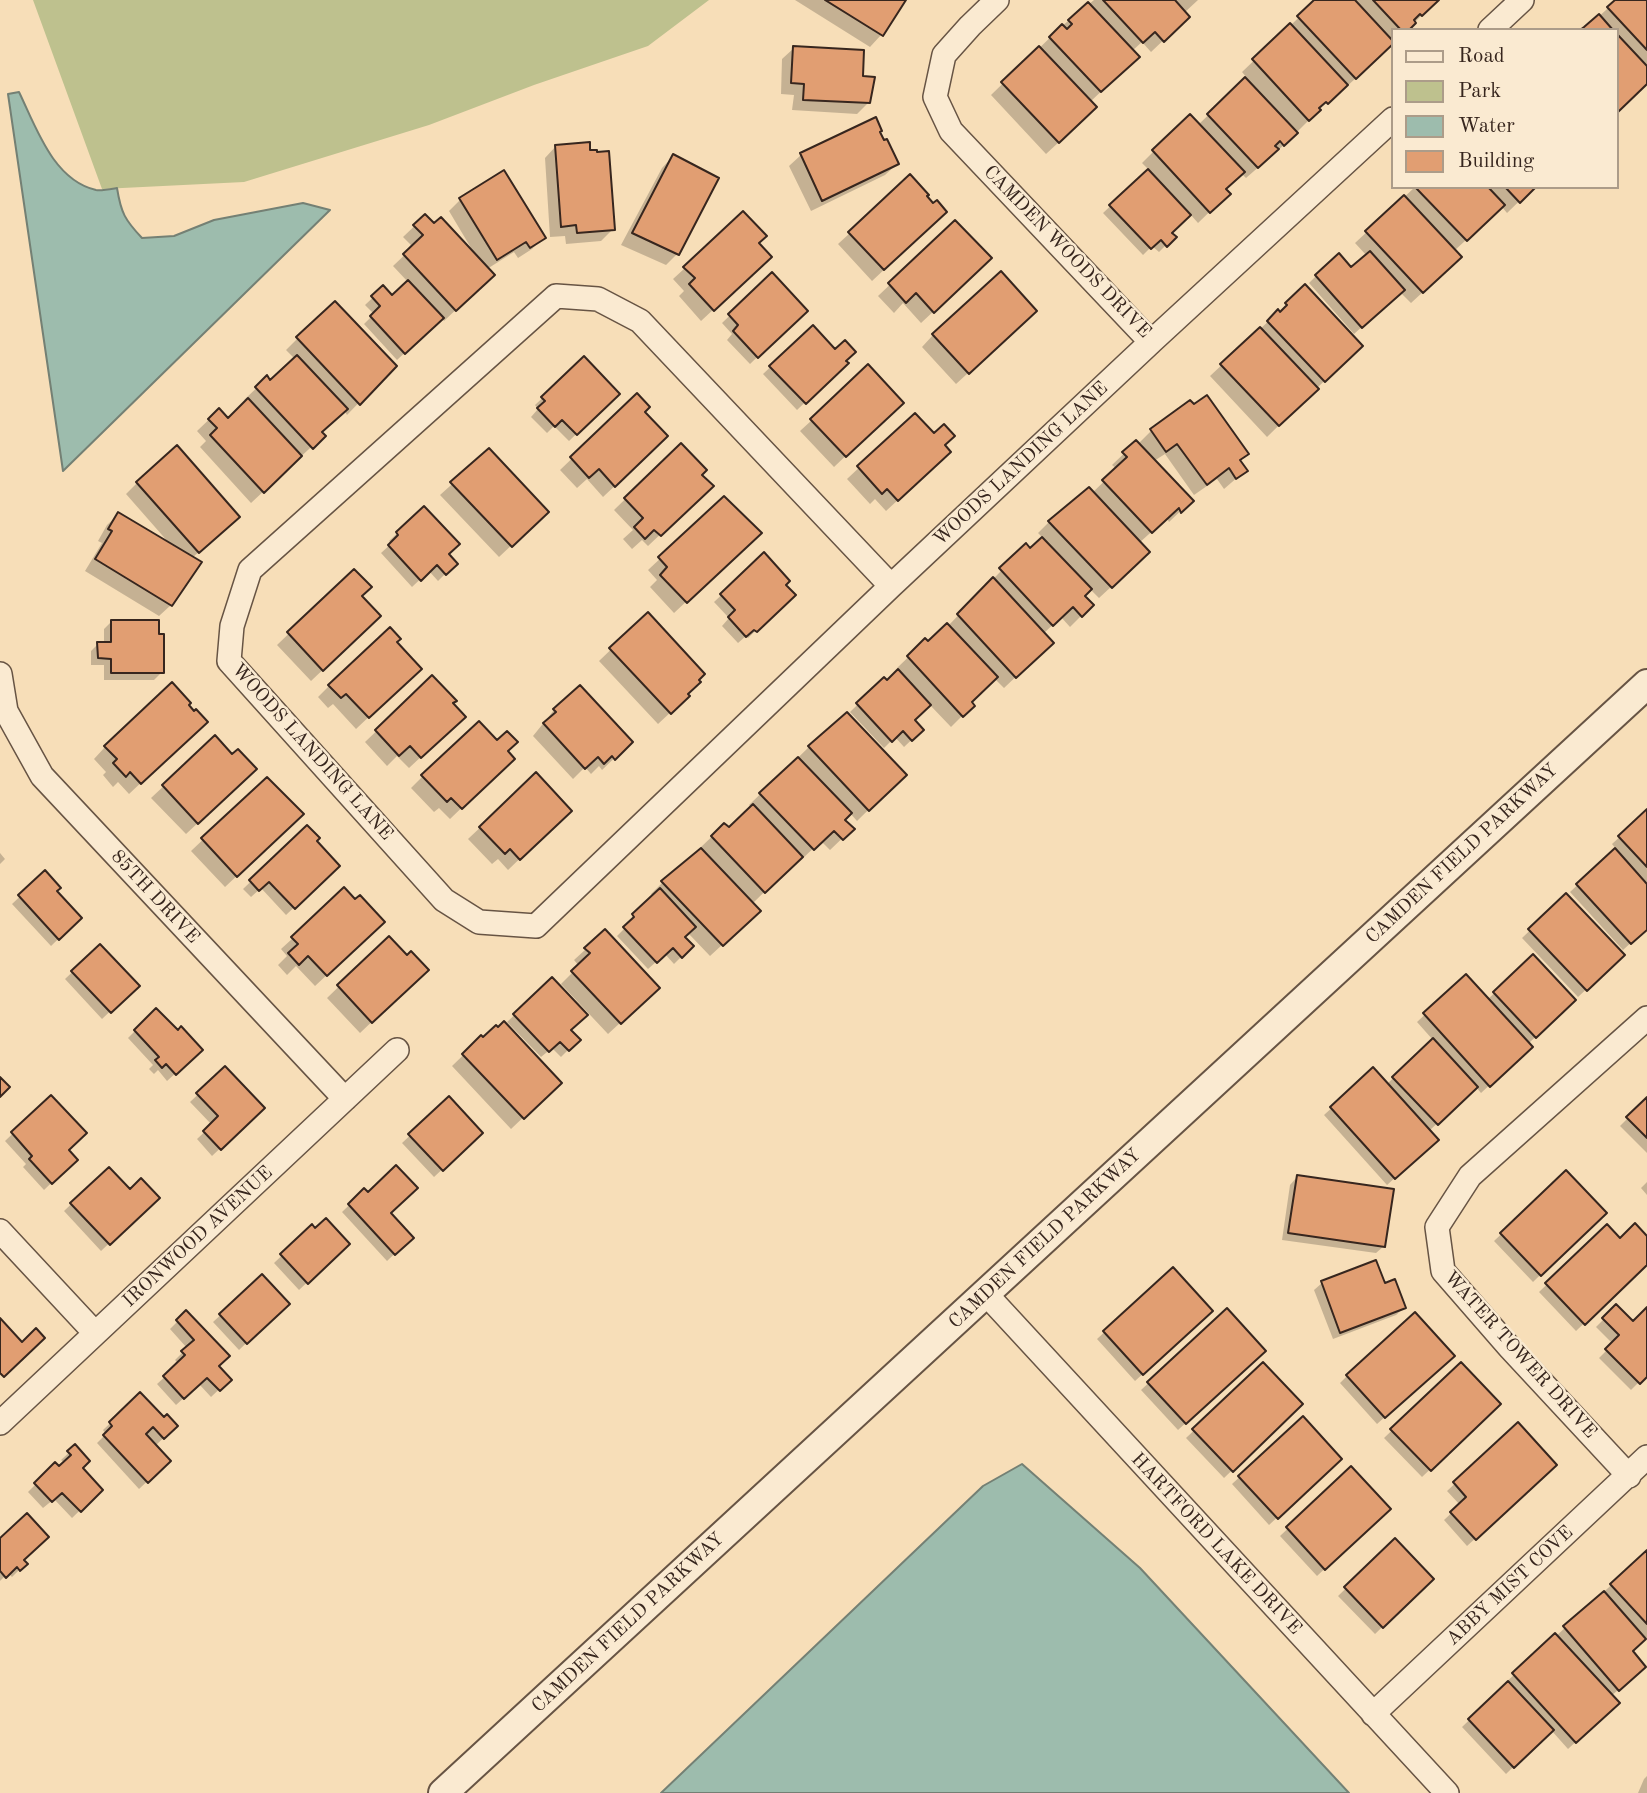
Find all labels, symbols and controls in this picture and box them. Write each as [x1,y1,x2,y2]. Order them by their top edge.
legend [1392,28,1619,189]
text: Road [1458,46,1505,67]
text: Park [1458,81,1501,102]
text: Water [1458,116,1515,137]
text: Building [1458,151,1534,172]
street label: CAMDEN WOODS DRIVE [978,161,1156,343]
street label: WOODS LANDING LANE [929,377,1113,551]
street label: WOODS LANDING LANE [226,659,398,845]
street label: CAMDEN FIELD PARKWAY [1361,759,1563,949]
street label: 85TH DRIVE [106,845,204,949]
street label: CAMDEN FIELD PARKWAY [944,1144,1146,1334]
street label: IRONWOOD AVENUE [118,1162,278,1312]
street label: WATER TOWER DRIVE [1439,1267,1601,1443]
street label: HARTFORD LAKE DRIVE [1126,1448,1306,1640]
street label: ABBY MIST COVE [1442,1521,1578,1651]
street label: CAMDEN FIELD PARKWAY [527,1528,729,1718]

